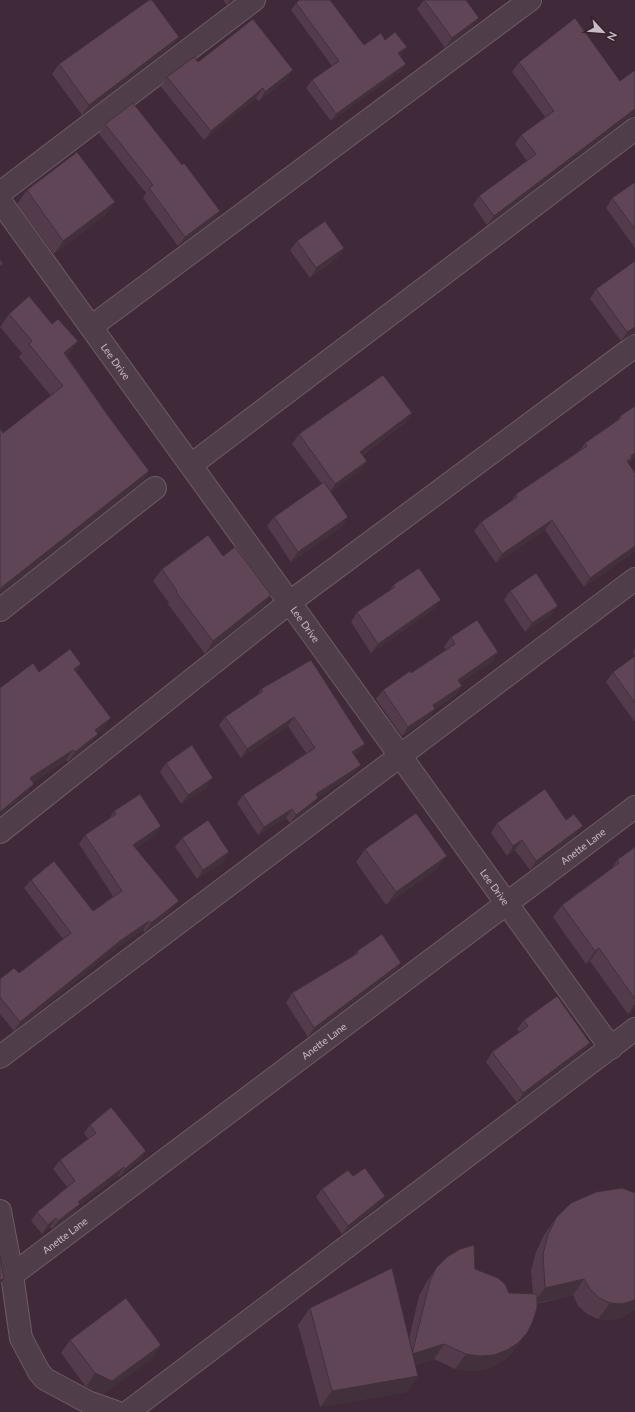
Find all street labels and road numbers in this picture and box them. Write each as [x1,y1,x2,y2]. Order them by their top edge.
street label: Lee Drive [99,341,133,382]
street label: Lee Drive [288,604,322,645]
street label: Anette Lane [558,825,608,867]
street label: Lee Drive [478,867,512,908]
street label: Anette Lane [299,1020,349,1062]
street label: Anette Lane [40,1215,90,1256]

